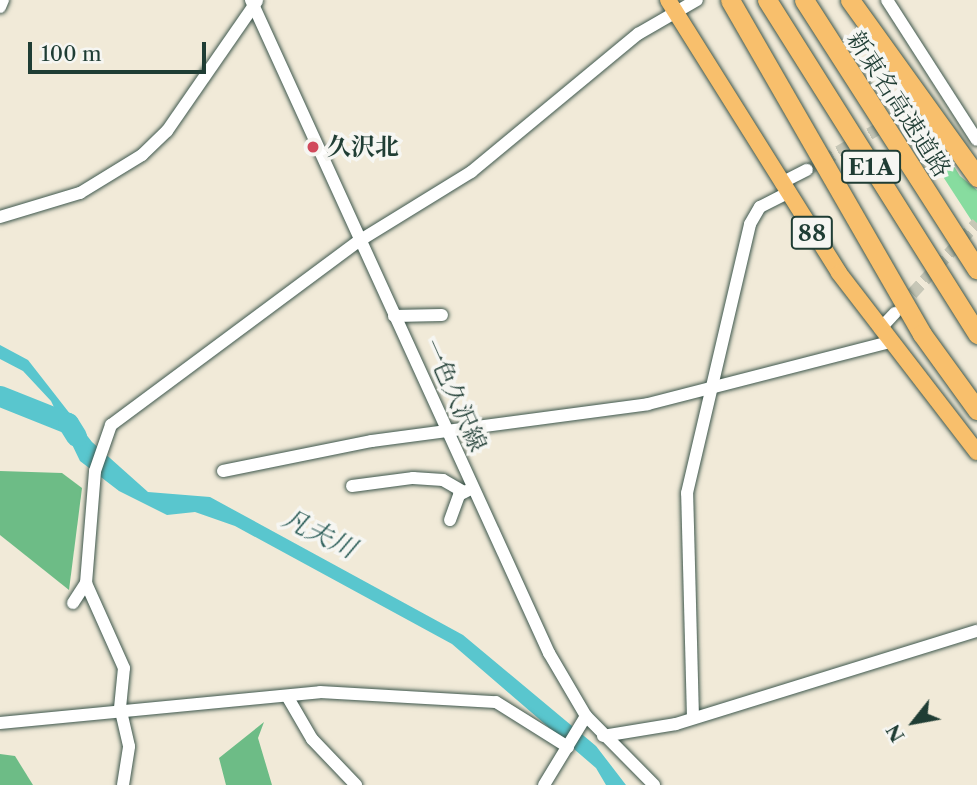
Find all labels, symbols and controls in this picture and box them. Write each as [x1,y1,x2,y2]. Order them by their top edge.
street label: 新東名高速道路 [841,26,957,182]
scale bar [32,28,210,72]
text: 100 m [41,41,102,66]
place label: 久沢北 [327,133,399,161]
marker: 久沢北 [305,139,321,155]
road number: E1A [840,148,903,186]
road number: 88 [789,214,835,252]
street label: 一色久沢線 [417,334,493,456]
water label: 凡夫川 [277,503,361,565]
north arrow [879,687,949,757]
text: N [881,720,910,746]

